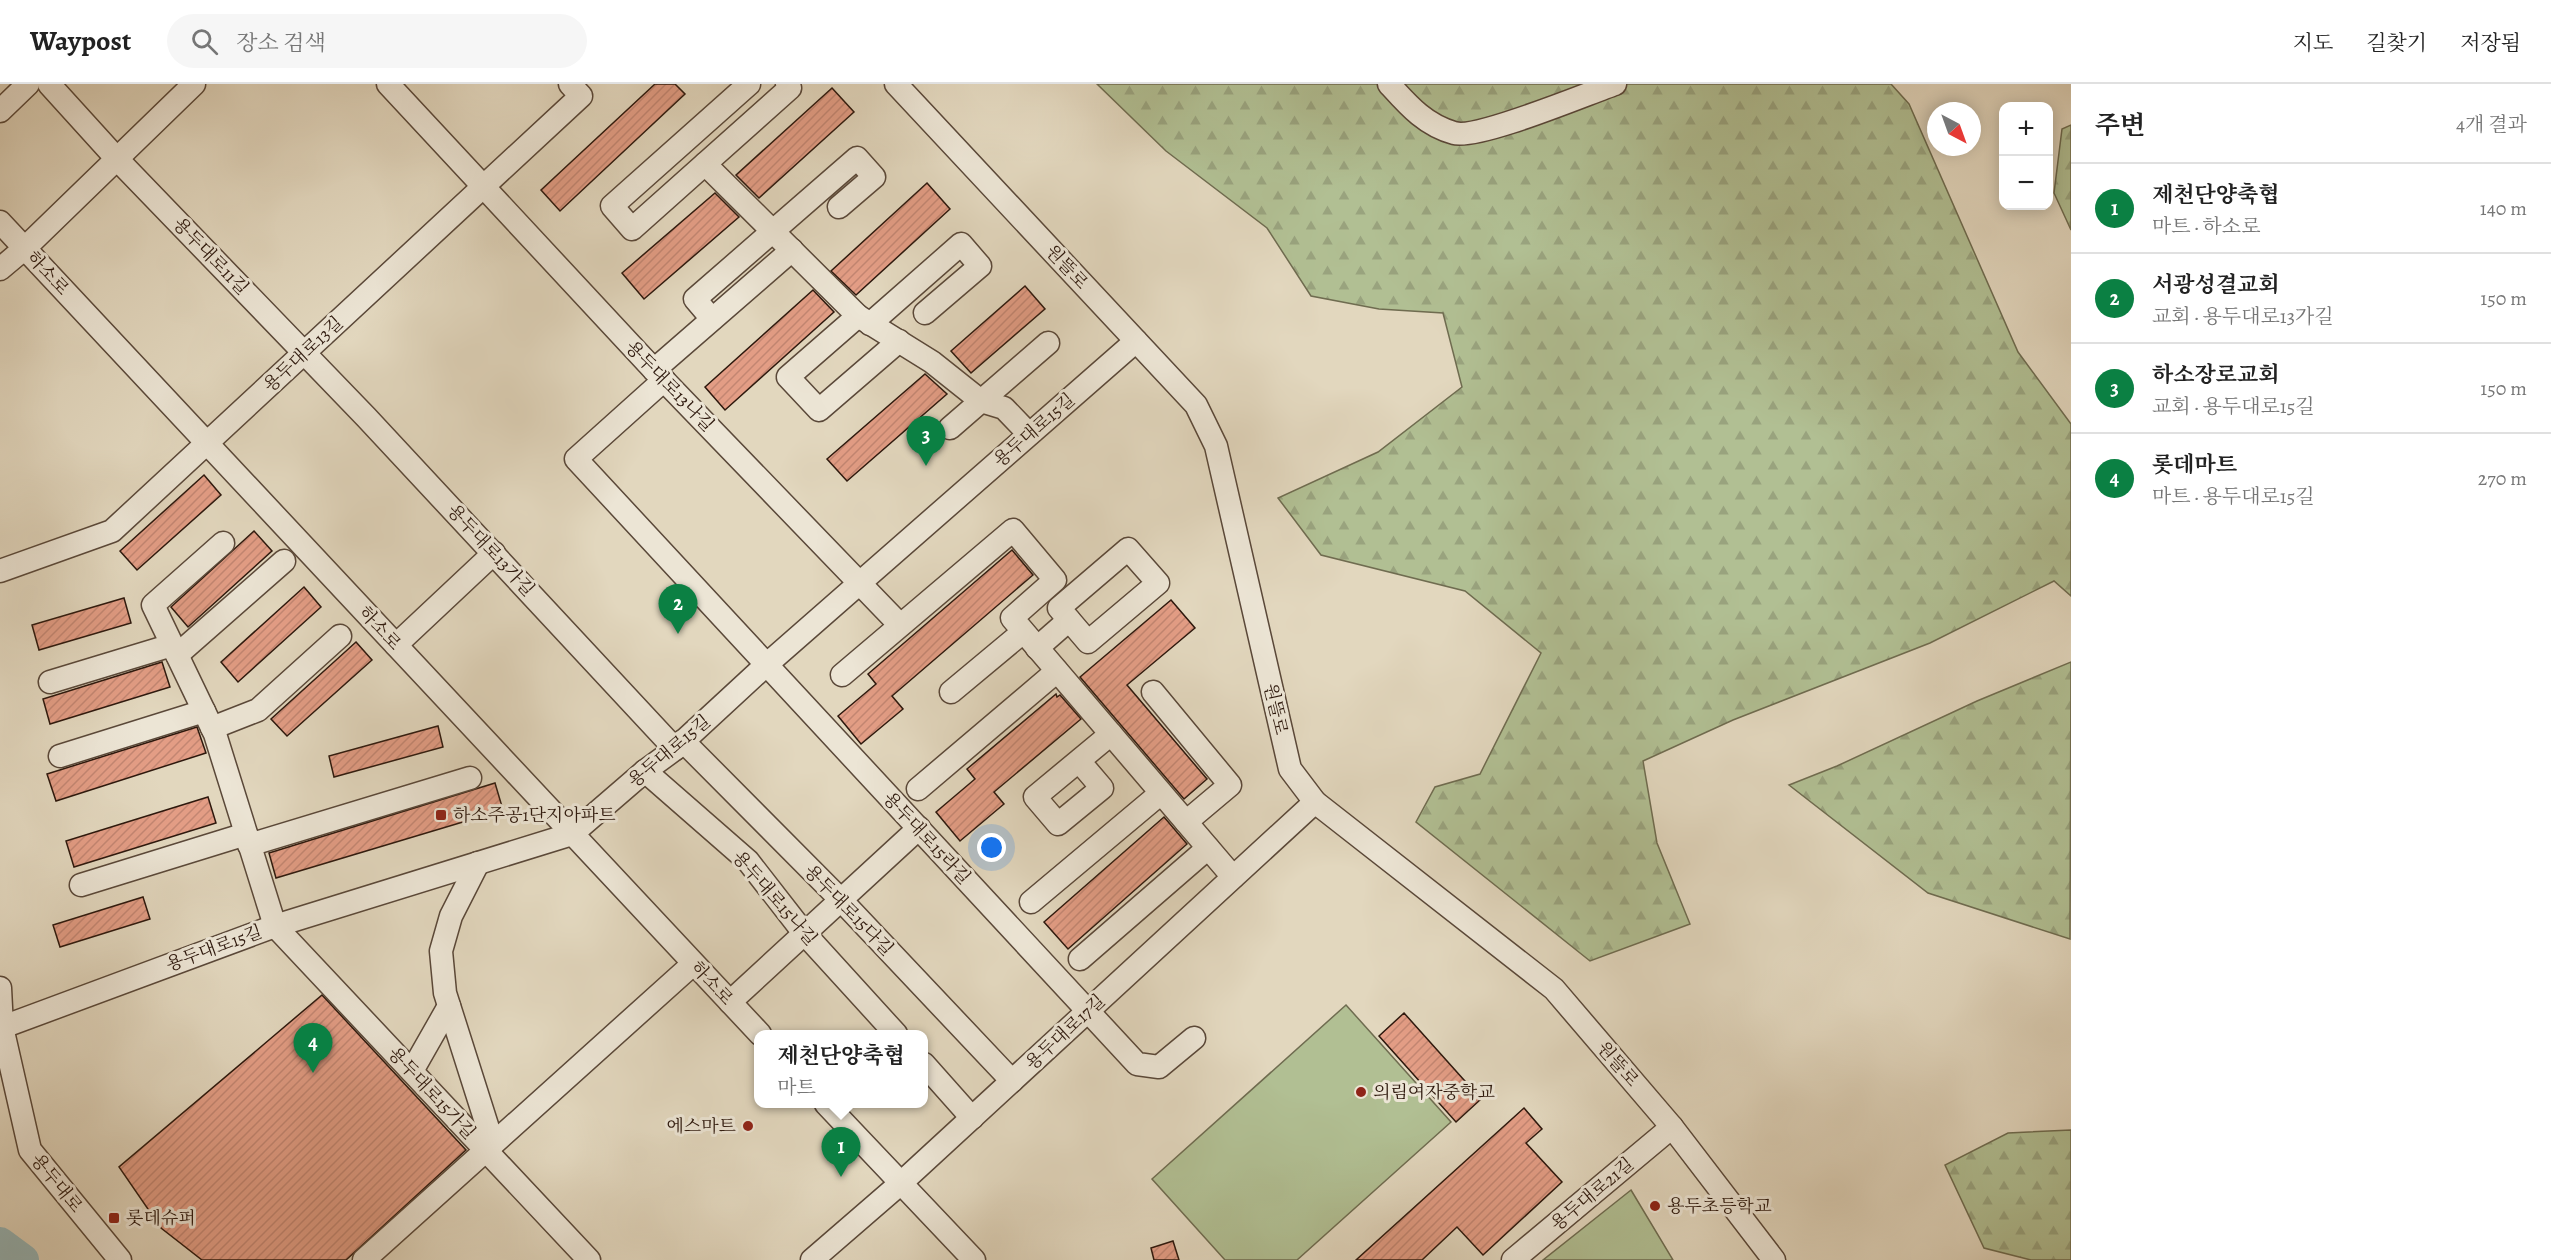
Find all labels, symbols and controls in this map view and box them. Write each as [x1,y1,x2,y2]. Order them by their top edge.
search box [167,14,587,68]
text: Waypost [30,22,131,60]
icon: search [188,25,221,58]
text: 장소 검색 [236,28,326,58]
text: 지도 [2293,29,2333,57]
text: 길찾기 [2366,29,2427,57]
text: 저장됨 [2460,29,2521,57]
north arrow [1927,102,1981,156]
map controls [1999,102,2053,210]
button: + [1999,102,2053,156]
text: 주변 [2095,108,2145,143]
text: 4개 결과 [2456,111,2527,138]
button: − [1999,156,2053,210]
text: 제천단양축협 [2152,180,2280,210]
text: 1 [2111,195,2118,222]
text: 140 m [2480,195,2527,222]
street label: 용두대로11길 [168,212,254,300]
text: 마트 · 하소로 [2152,213,2260,240]
street label: 원뜰로 [1040,240,1094,294]
street label: 하소로 [21,246,75,300]
text: 서광성결교회 [2152,270,2280,300]
text: 2 [2110,285,2119,312]
text: 150 m [2480,285,2527,312]
text: 교회 · 용두대로13가길 [2152,303,2334,330]
street label: 용두대로13길 [258,311,348,397]
street label: 용두대로13나길 [620,335,720,437]
text: 하소장로교회 [2152,360,2280,390]
text: 3 [2110,375,2119,402]
text: 150 m [2480,375,2527,402]
street label: 용두대로15길 [988,388,1080,472]
text: 교회 · 용두대로15길 [2152,393,2315,420]
pin: 3 [906,416,946,466]
text: 롯데마트 [2152,450,2237,480]
text: 4 [2110,465,2119,492]
text: 270 m [2478,465,2527,492]
text: 마트 · 용두대로15길 [2152,483,2315,510]
street label: 용두대로13가길 [442,499,540,601]
pin: 2 [658,584,698,634]
street label: 하소로 [353,601,407,655]
street label: 원뜰로 [1258,681,1294,737]
street label: 용두대로15길 [623,709,715,793]
street label: 용두대로15라길 [878,787,976,889]
place label: 하소주공1단지아파트 [453,803,616,827]
marker: 하소주공1단지아파트 [434,808,448,822]
your location [977,833,1006,862]
street label: 용두대로15나길 [727,846,823,950]
street label: 용두대로15다길 [799,859,899,961]
street label: 용두대로15길 [163,919,265,977]
street label: 하소로 [685,956,739,1010]
street label: 용두대로17길 [1020,989,1110,1075]
pin: 4 [294,1024,332,1073]
popup [754,1030,928,1108]
street label: 원뜰로 [1592,1036,1644,1092]
text: 제천단양축협 [777,1041,905,1071]
street label: 용두대로15가길 [383,1042,481,1144]
text: 마트 [777,1074,816,1101]
place label: 의림여자중학교 [1373,1080,1495,1104]
marker: 의림여자중학교 [1354,1085,1368,1099]
place label: 에스마트 [666,1114,737,1138]
marker: 에스마트 [741,1119,755,1133]
pin: 1 [822,1128,860,1177]
street label: 용두대로 [26,1148,88,1218]
street label: 용두대로21길 [1545,1152,1639,1236]
place label: 용두초등학교 [1667,1194,1772,1218]
marker: 용두초등학교 [1648,1199,1662,1213]
place label: 롯데슈퍼 [126,1206,196,1230]
marker: 롯데슈퍼 [107,1211,121,1225]

